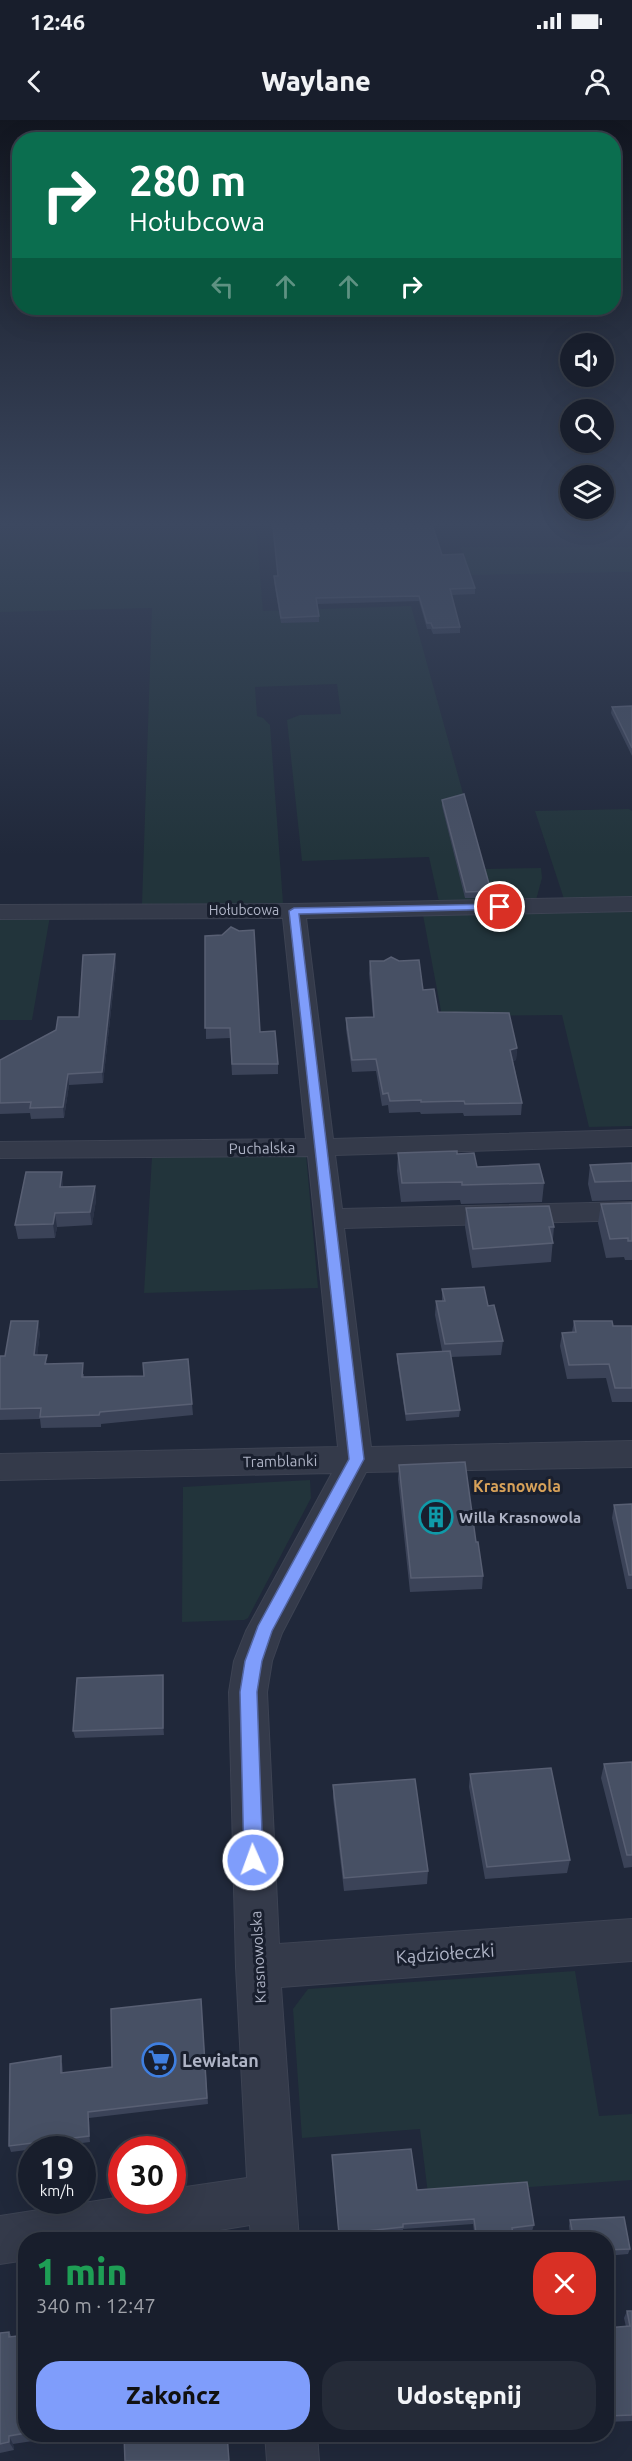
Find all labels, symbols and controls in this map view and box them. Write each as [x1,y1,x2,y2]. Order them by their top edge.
text: 12:46 [30,9,85,34]
icon: back [18,65,51,98]
icon: person [581,65,614,98]
text: Waylane [261,66,371,96]
icon: right [30,156,108,234]
text: 280 m [129,157,246,204]
text: Hołubcowa [129,206,265,236]
icon: left [206,270,239,303]
icon: ahead [269,270,302,303]
icon: ahead [332,270,365,303]
icon: right [395,270,428,303]
map controls [560,333,614,519]
button: sound [560,333,614,387]
button: search [560,399,614,453]
button: layers [560,465,614,519]
pin [474,881,525,932]
icon: arrive [483,890,516,923]
street label: Hołubcowa [209,902,279,918]
street label: Puchalska [229,1139,295,1157]
street label: Tramblanki [243,1452,317,1470]
district label: Krasnowola [473,1477,561,1495]
building icon: Willa Krasnowola [418,1499,454,1535]
place label: Willa Krasnowola [459,1509,581,1526]
position arrow [221,1828,285,1892]
street label: Krasnowolska [247,1910,269,2004]
street label: Kądziołeczki [395,1940,495,1966]
supermarket icon: Lewiatan [141,2042,177,2078]
place label: Lewiatan [182,2050,259,2070]
speed limit sign: 30 [108,2136,186,2214]
text: 19 [40,2151,74,2185]
text: km/h [40,2182,74,2199]
text: 1 min [36,2251,128,2292]
button: close [533,2252,596,2315]
text: 340 m · 12:47 [36,2294,156,2317]
button: Zakończ [36,2361,310,2430]
button: Udostępnij [322,2361,596,2430]

